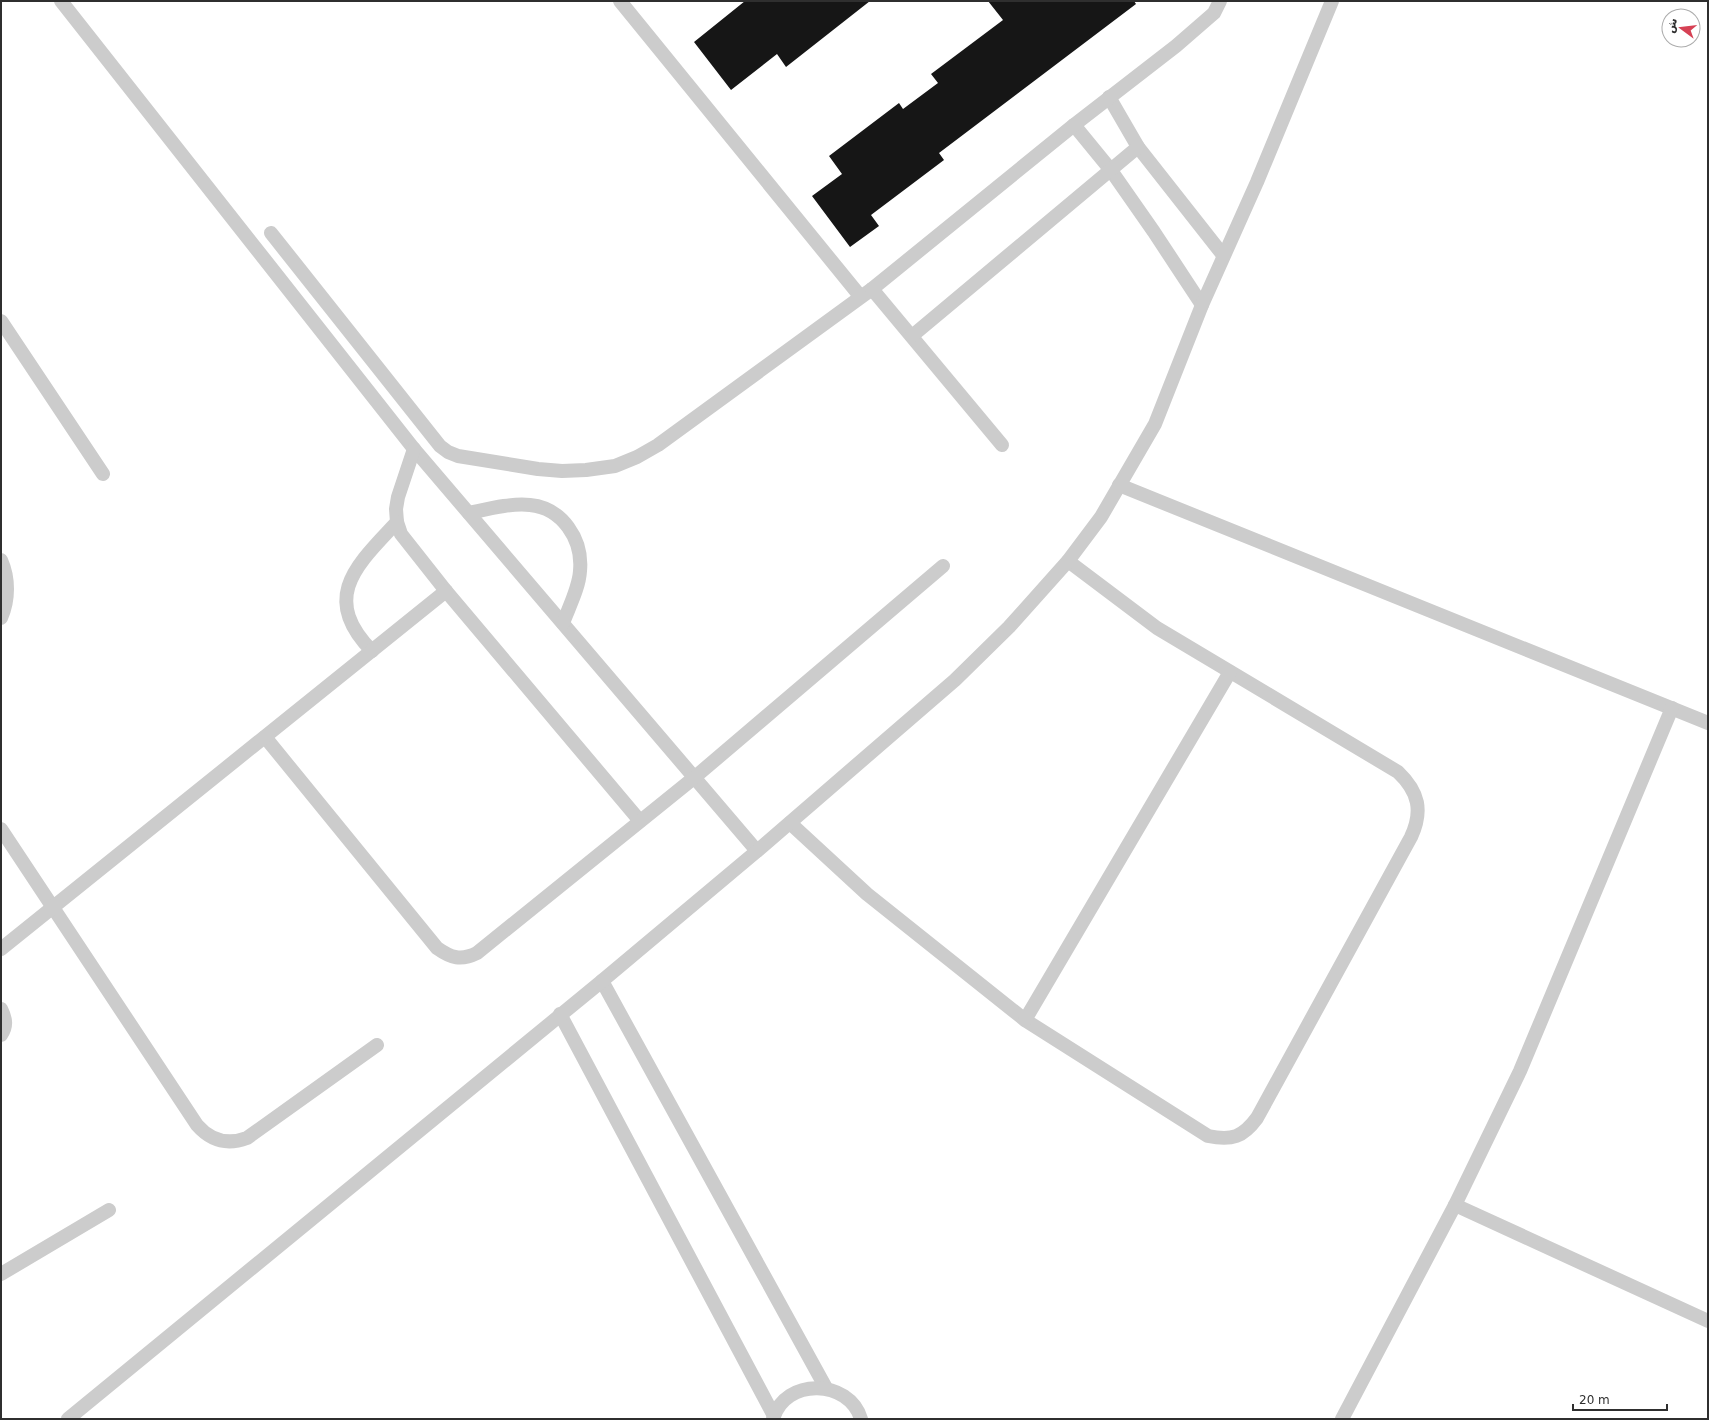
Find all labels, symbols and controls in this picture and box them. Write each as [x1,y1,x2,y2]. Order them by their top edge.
north arrow [1661,8,1701,48]
text: ش [1664,17,1680,35]
scale bar [1573,1386,1667,1412]
text: 20 m [1579,1393,1610,1407]

